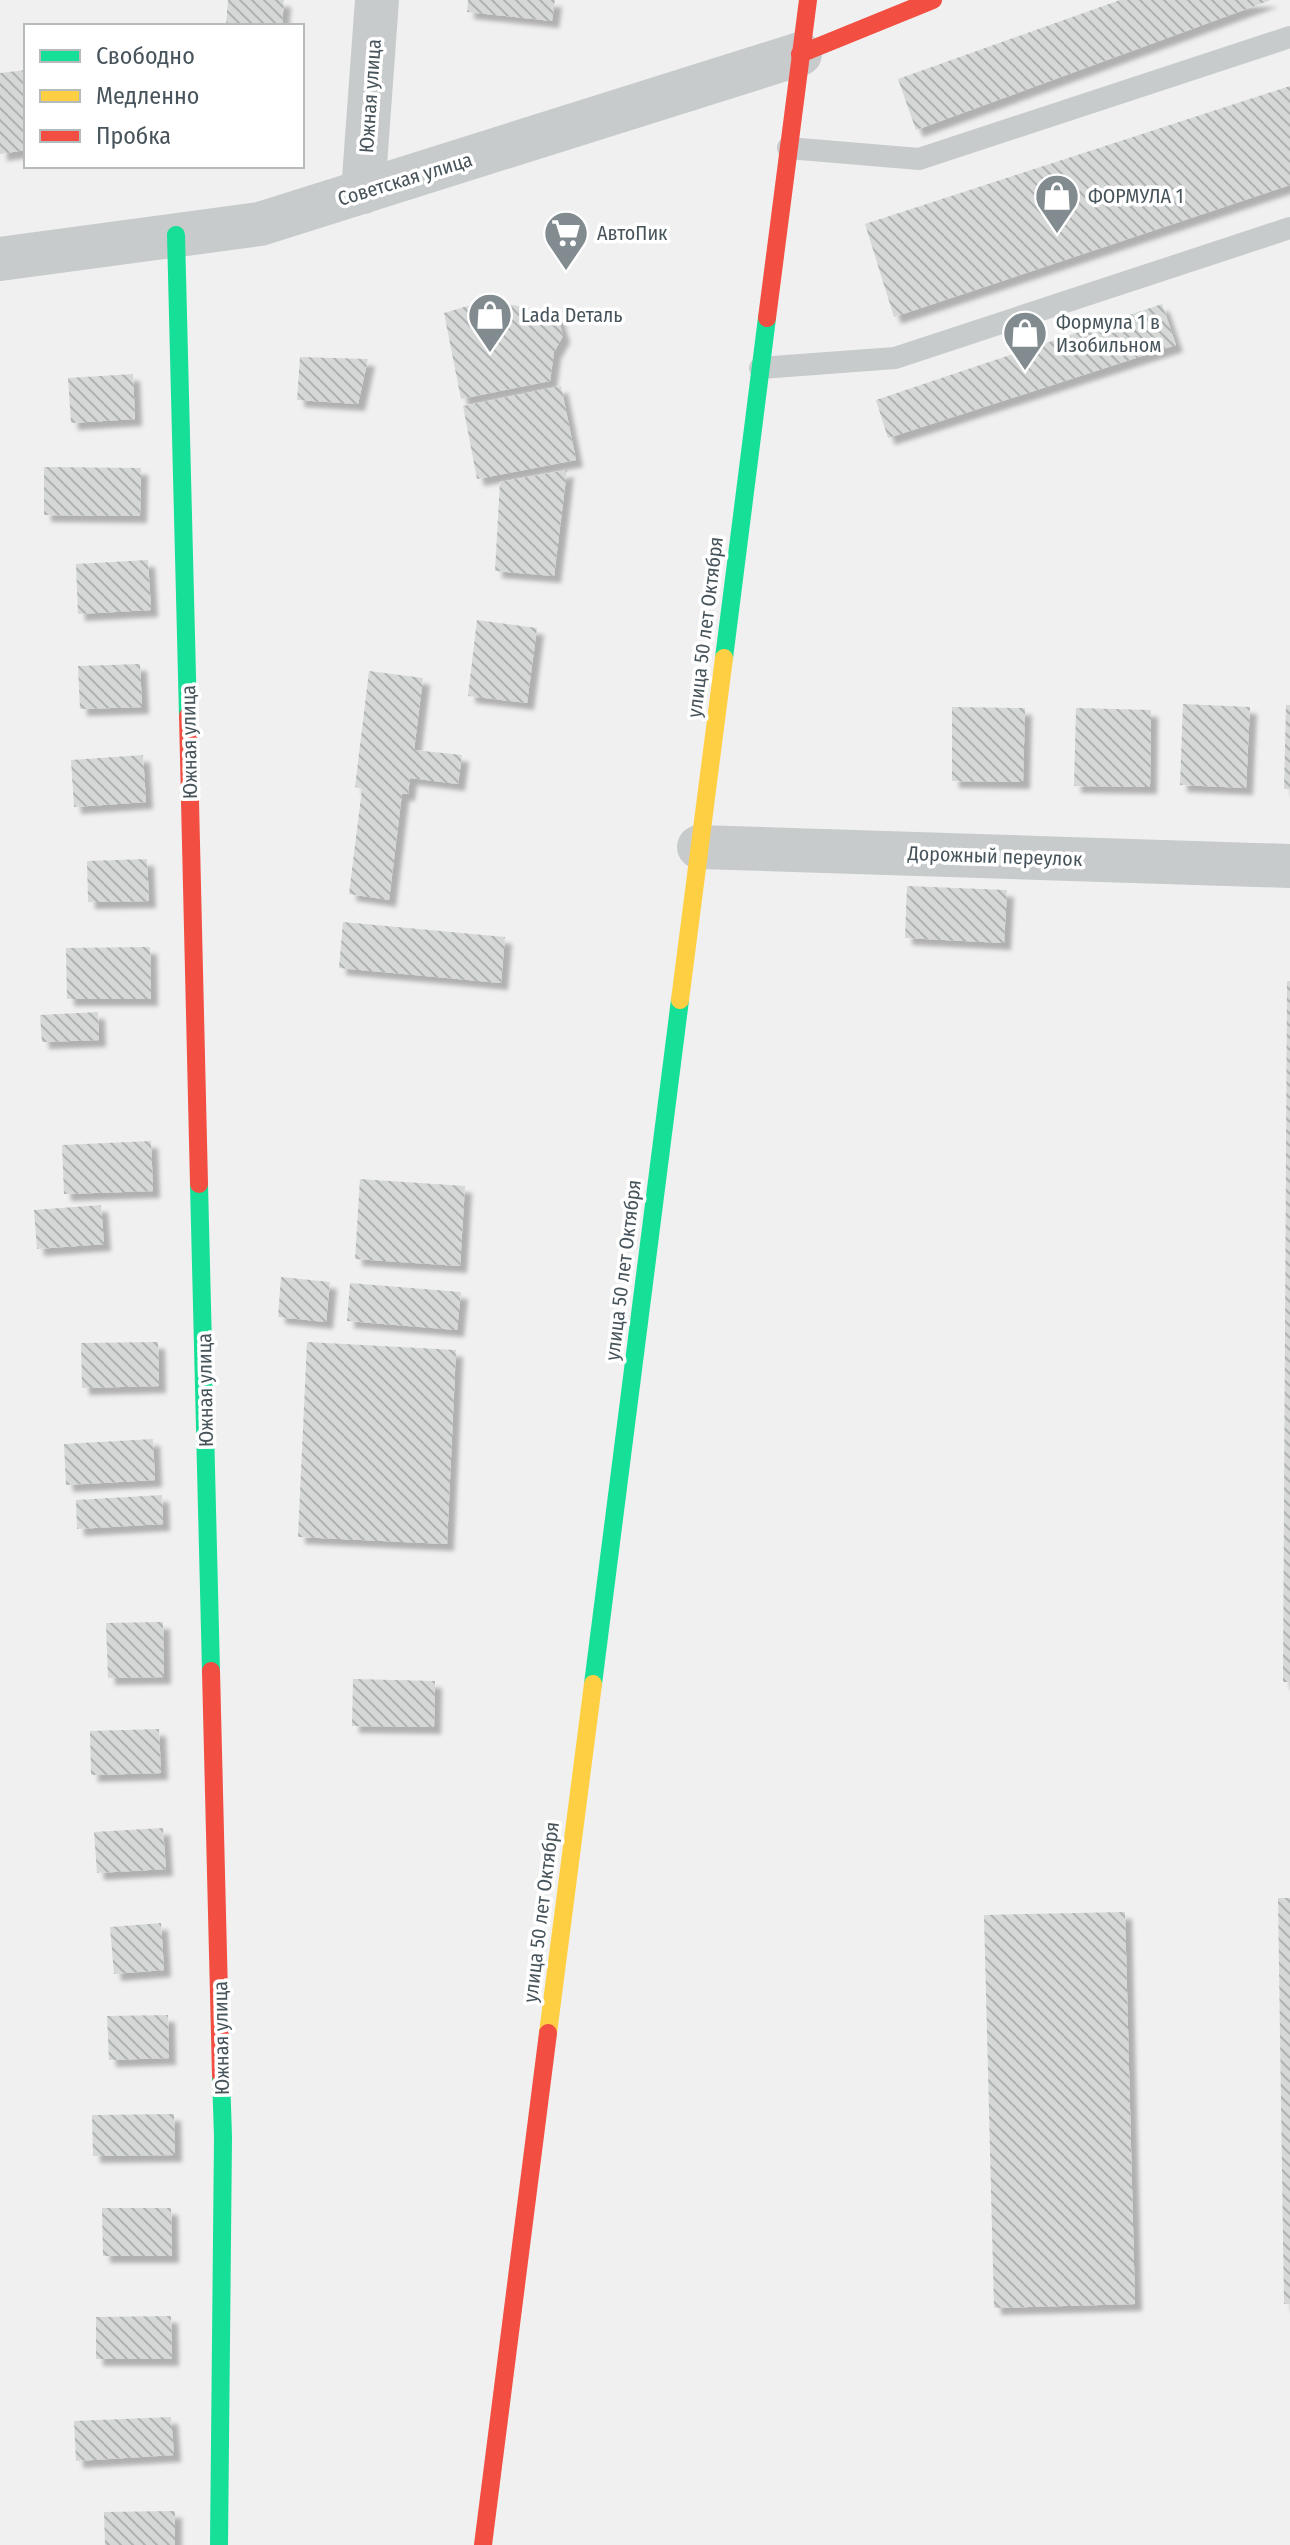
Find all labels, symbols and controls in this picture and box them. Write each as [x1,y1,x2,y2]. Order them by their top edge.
legend [24,24,304,168]
street label: Южная улица [354,38,386,154]
text: Свободно [96,42,195,70]
text: Медленно [96,82,199,110]
text: Пробка [96,122,171,150]
street label: Советская улица [335,147,475,211]
shop icon: ФОРМУЛА 1 [1033,172,1081,235]
place label: ФОРМУЛА 1 [1088,184,1183,208]
supermarket icon: АвтоПик [542,209,590,272]
place label: АвтоПик [597,221,668,245]
shop icon: Lada Dеталь [466,291,514,354]
place label: Lada Dеталь [521,303,623,327]
shop icon: Формула 1 в Изобильном [1001,309,1049,372]
place label: Формула 1 в Изобильном [1056,310,1161,357]
street label: улица 50 лет Октября [682,535,728,719]
street label: Южная улица [176,685,202,799]
street label: Дорожный переулок [906,841,1083,871]
street label: улица 50 лет Октября [600,1178,646,1362]
street label: Южная улица [192,1333,218,1447]
street label: улица 50 лет Октября [518,1820,564,2004]
street label: Южная улица [208,1981,234,2095]

